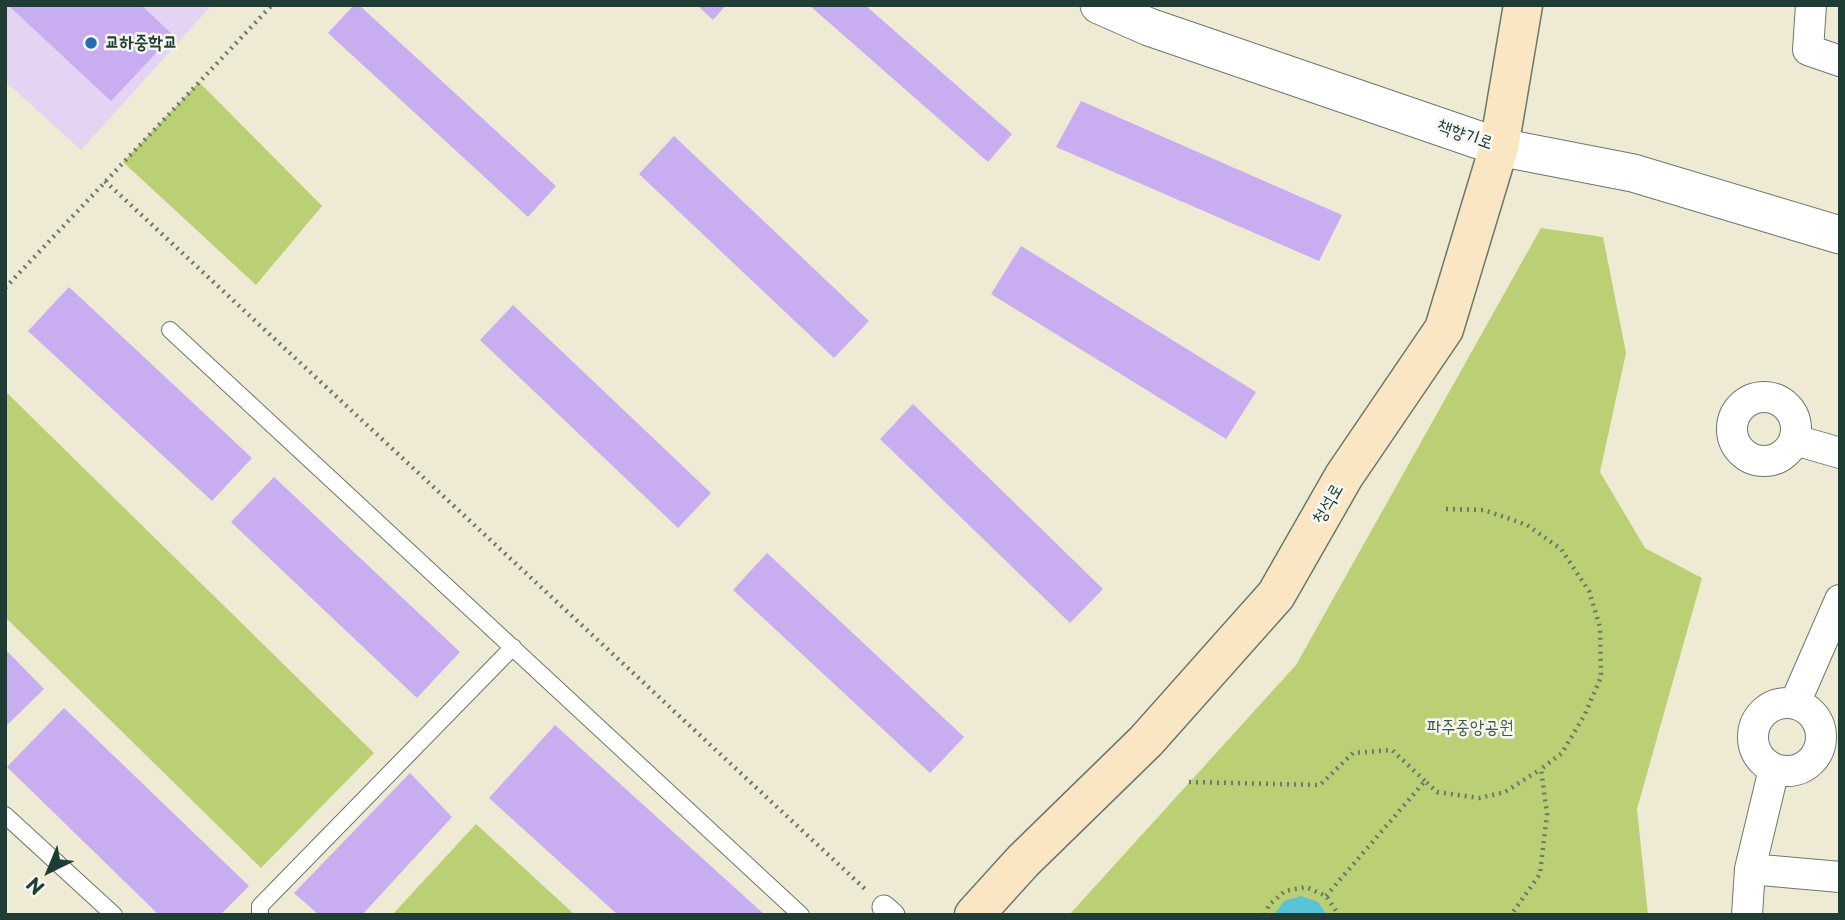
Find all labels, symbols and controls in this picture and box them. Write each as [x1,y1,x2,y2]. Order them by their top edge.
place label: 교하중학교 [105,32,177,54]
marker: 교하중학교 [83,35,99,51]
street label: 책향기로 [1434,115,1496,155]
street label: 청석로 [1308,480,1348,528]
park label: 파주중앙공원 [1427,717,1513,739]
north arrow [14,836,84,906]
text: N [20,871,50,902]

